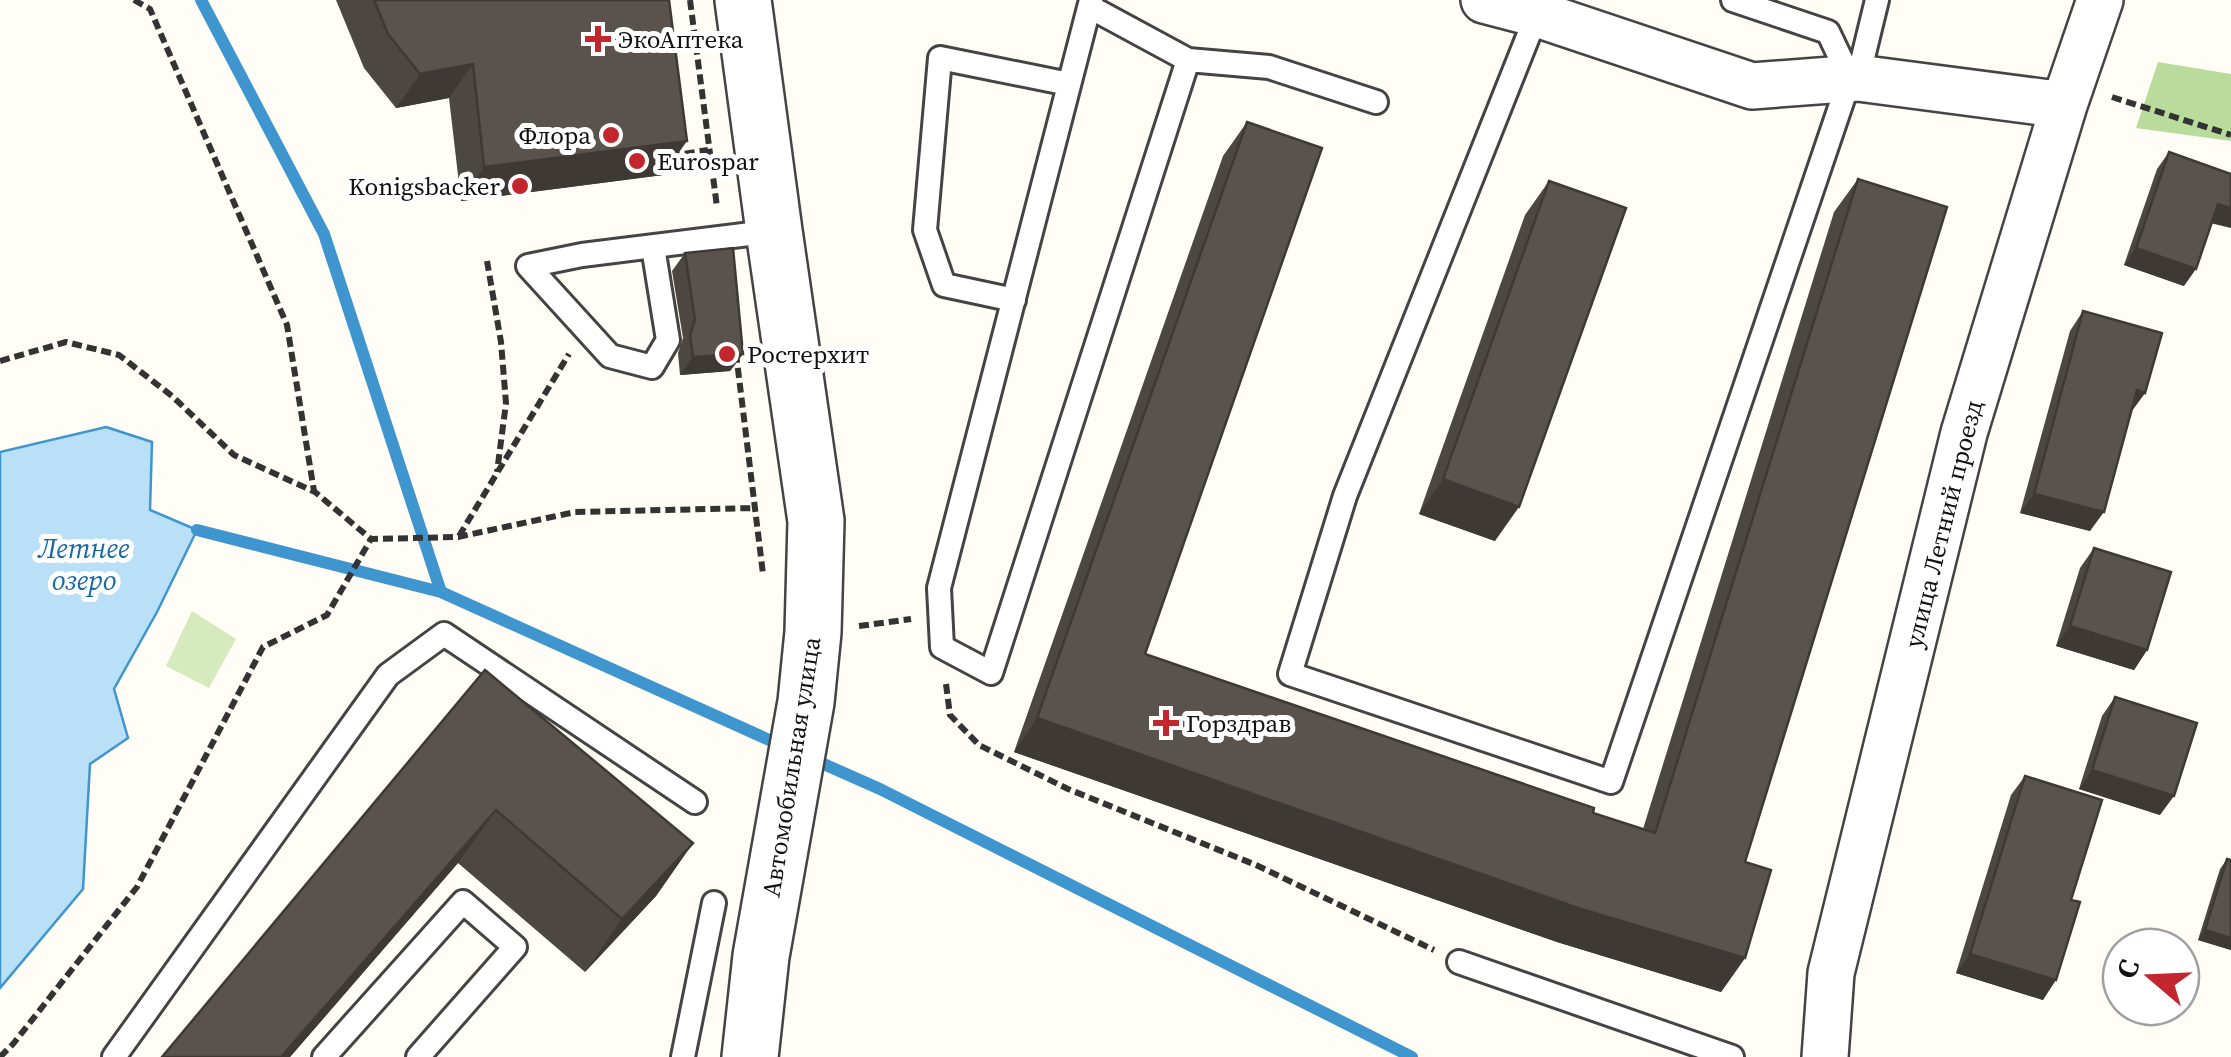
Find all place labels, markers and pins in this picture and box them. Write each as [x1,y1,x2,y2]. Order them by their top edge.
place label: ЭкоАптека [618,22,744,56]
marker: ЭкоАптека [587,28,609,50]
place label: Флора [519,118,591,152]
marker: Флора [600,124,622,146]
place label: Eurospar [657,144,759,178]
marker: Eurospar [626,150,648,172]
place label: Konigsbacker [348,169,500,203]
marker: Konigsbacker [509,175,531,197]
place label: Ростерхит [747,337,869,371]
marker: Ростерхит [716,343,738,365]
place label: Горздрав [1186,706,1291,740]
marker: Горздрав [1155,712,1177,734]

